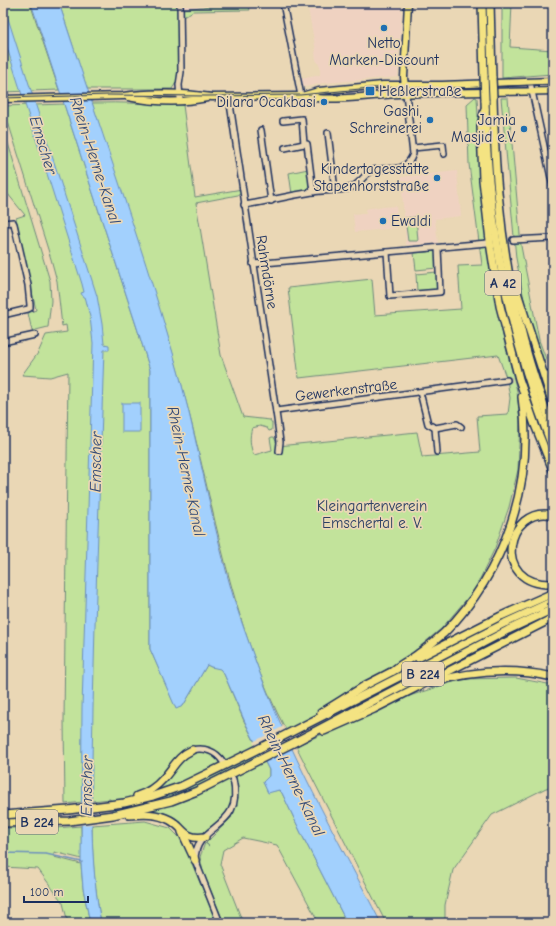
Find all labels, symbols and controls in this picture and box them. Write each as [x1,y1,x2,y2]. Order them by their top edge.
marker: Netto Marken-Discount [379,23,389,33]
place label: Netto Marken-Discount [329,34,439,69]
place label: Heßlerstraße [379,82,462,100]
marker: Heßlerstraße [364,85,376,97]
place label: Dilara Ocakbasi [216,93,316,111]
water label: Rhein-Herne-Kanal [66,95,124,227]
marker: Dilara Ocakbasi [319,97,329,107]
place label: Gashi, Schreinerei [349,102,422,137]
place label: Jamia Masjid e.V. [451,111,516,146]
water label: Emscher [26,114,61,177]
marker: Gashi, Schreinerei [425,115,435,125]
marker: Jamia Masjid e.V. [519,124,529,134]
place label: Kindertagesstätte Stapenhorststraße [314,160,429,195]
marker: Kindertagesstätte Stapenhorststraße [432,173,442,183]
place label: Ewaldi [391,212,431,230]
marker: Ewaldi [378,216,388,226]
street label: Rahmdörne [252,234,282,311]
road number: A 42 [485,271,521,295]
street label: Gewerkenstraße [294,375,398,405]
water label: Rhein-Herne-Kanal [163,405,209,538]
water label: Emscher [86,431,106,492]
park label: Kleingartenverein Emschertal e. V. [317,497,427,532]
road number: B 224 [402,662,444,686]
water label: Rhein-Herne-Kanal [254,712,328,839]
water label: Emscher [77,755,97,816]
road number: B 224 [16,810,58,834]
scale bar [24,878,88,904]
text: 100 m [30,885,63,899]

